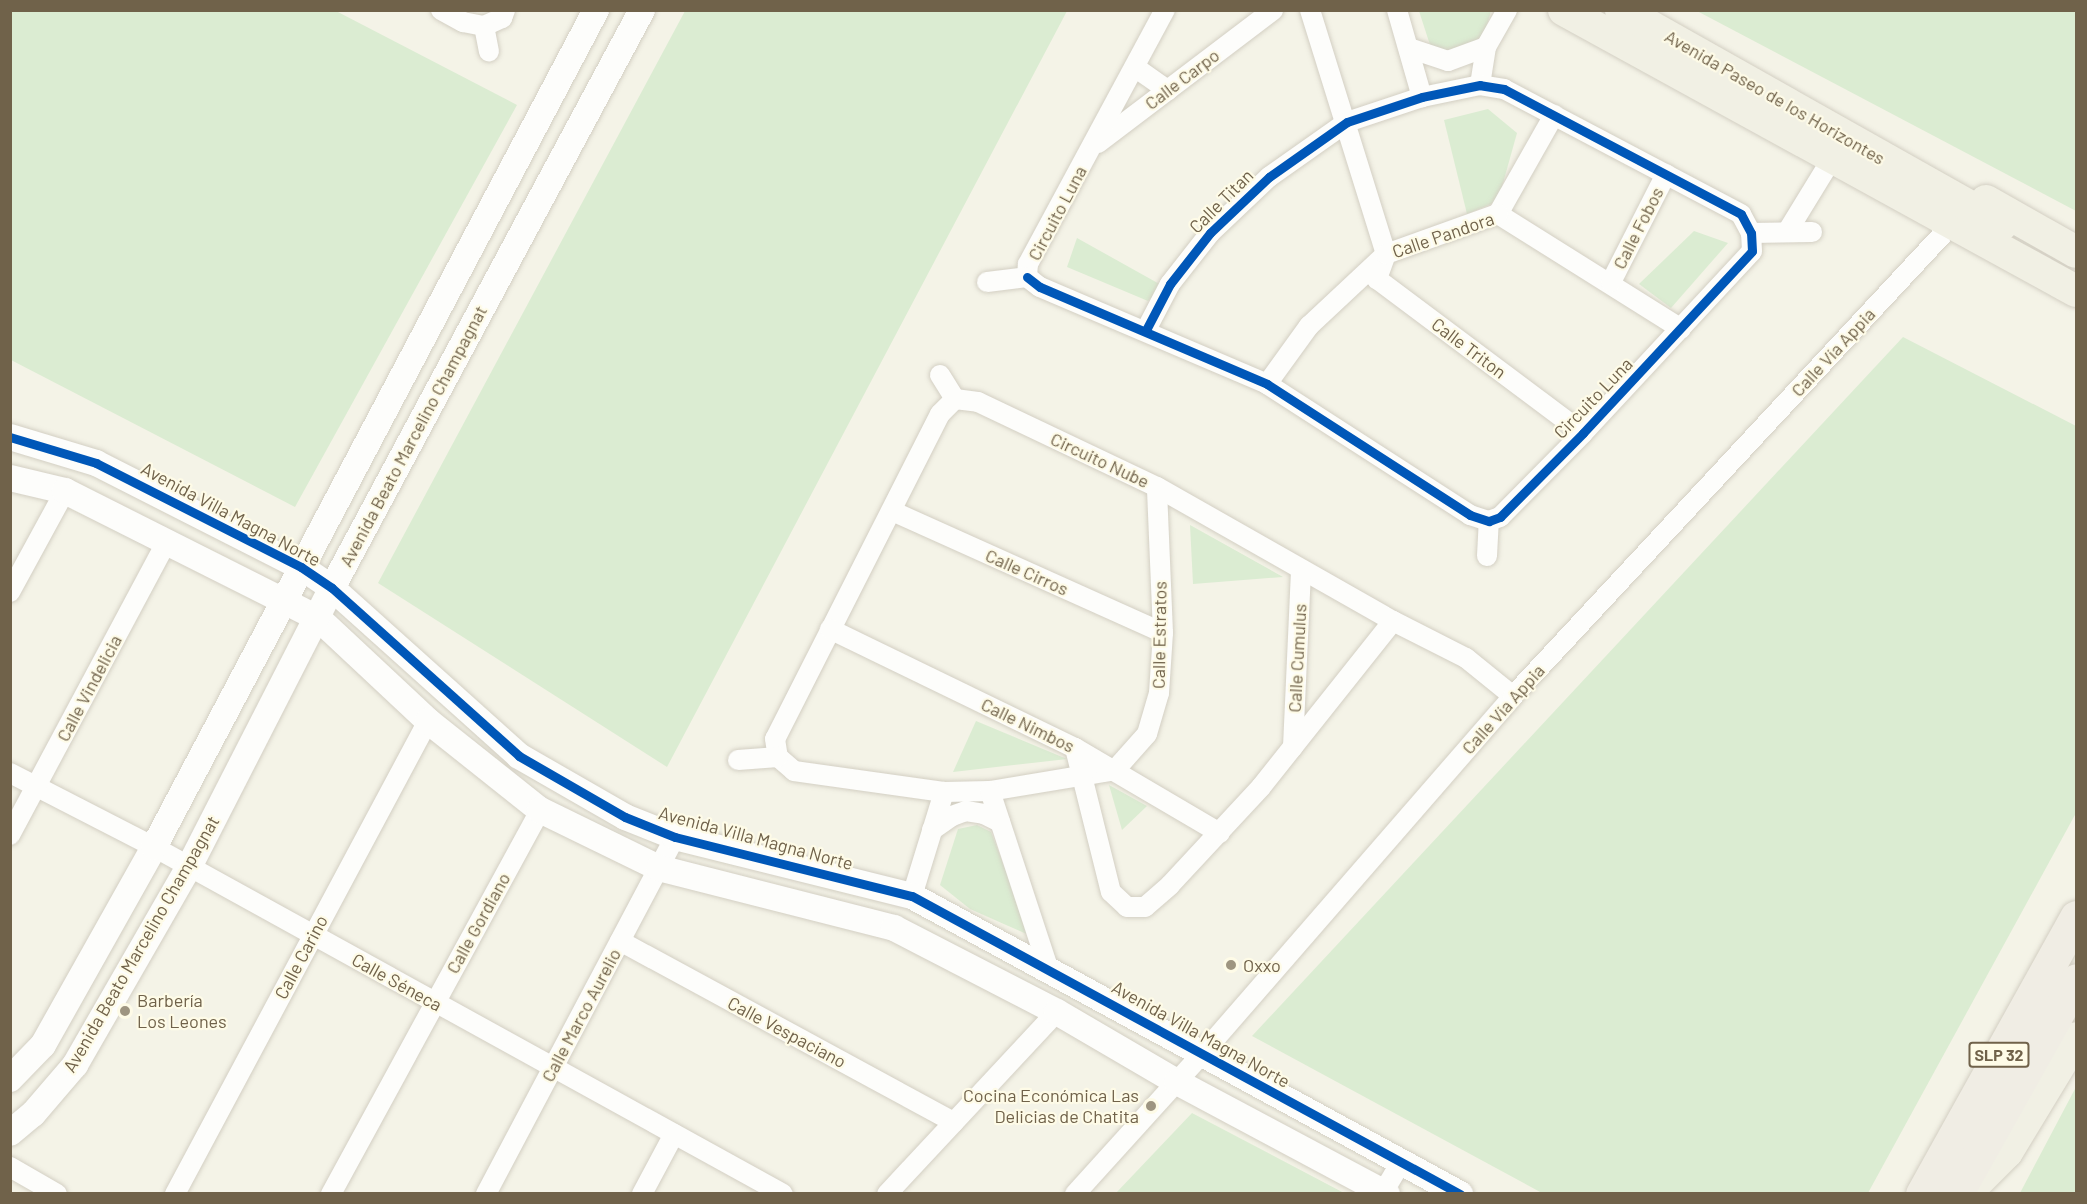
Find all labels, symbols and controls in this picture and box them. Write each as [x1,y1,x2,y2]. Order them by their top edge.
street label: Avenida Paseo de los Horizontes [1661,25,1889,169]
street label: Calle Carpo [1141,44,1223,114]
street label: Circuito Luna [1023,162,1091,264]
street label: Calle Titan [1185,165,1257,237]
street label: Calle Fobos [1608,183,1668,273]
street label: Calle Pandora [1389,208,1497,262]
street label: Avenida Beato Marcelino Champagnat [335,302,491,570]
street label: Calle Vía Appia [1786,303,1880,401]
street label: Calle Triton [1427,313,1511,383]
street label: Circuito Luna [1549,353,1637,443]
street label: Circuito Nube [1047,428,1153,492]
street label: Avenida Villa Magna Norte [138,457,324,571]
street label: Calle Cirros [982,544,1072,600]
street label: Calle Estratos [1147,581,1171,689]
street label: Calle Cumulus [1283,603,1311,713]
street label: Calle Vindelicia [52,631,126,745]
street label: Calle Vía Appia [1457,660,1549,758]
street label: Calle Nimbos [978,693,1078,757]
street label: Avenida Villa Magna Norte [656,802,856,874]
street label: Avenida Beato Marcelino Champagnat [58,812,224,1076]
street label: Calle Gordiano [441,869,515,977]
street label: Calle Carino [270,911,332,1003]
street label: Calle Marco Aurelio [537,945,625,1085]
street label: Calle Séneca [348,948,446,1016]
place label: Oxxo [1243,954,1281,976]
marker: Oxxo [1224,958,1238,972]
street label: Avenida Villa Magna Norte [1108,976,1294,1092]
place label: Barbería Los Leones [137,990,227,1032]
street label: Calle Vespaciano [724,992,850,1072]
marker: Barbería Los Leones [118,1004,132,1018]
road number: SLP 32 [1968,1042,2030,1068]
place label: Cocina Económica Las Delicias de Chatita [963,1085,1139,1128]
marker: Cocina Económica Las Delicias de Chatita [1144,1099,1158,1113]

